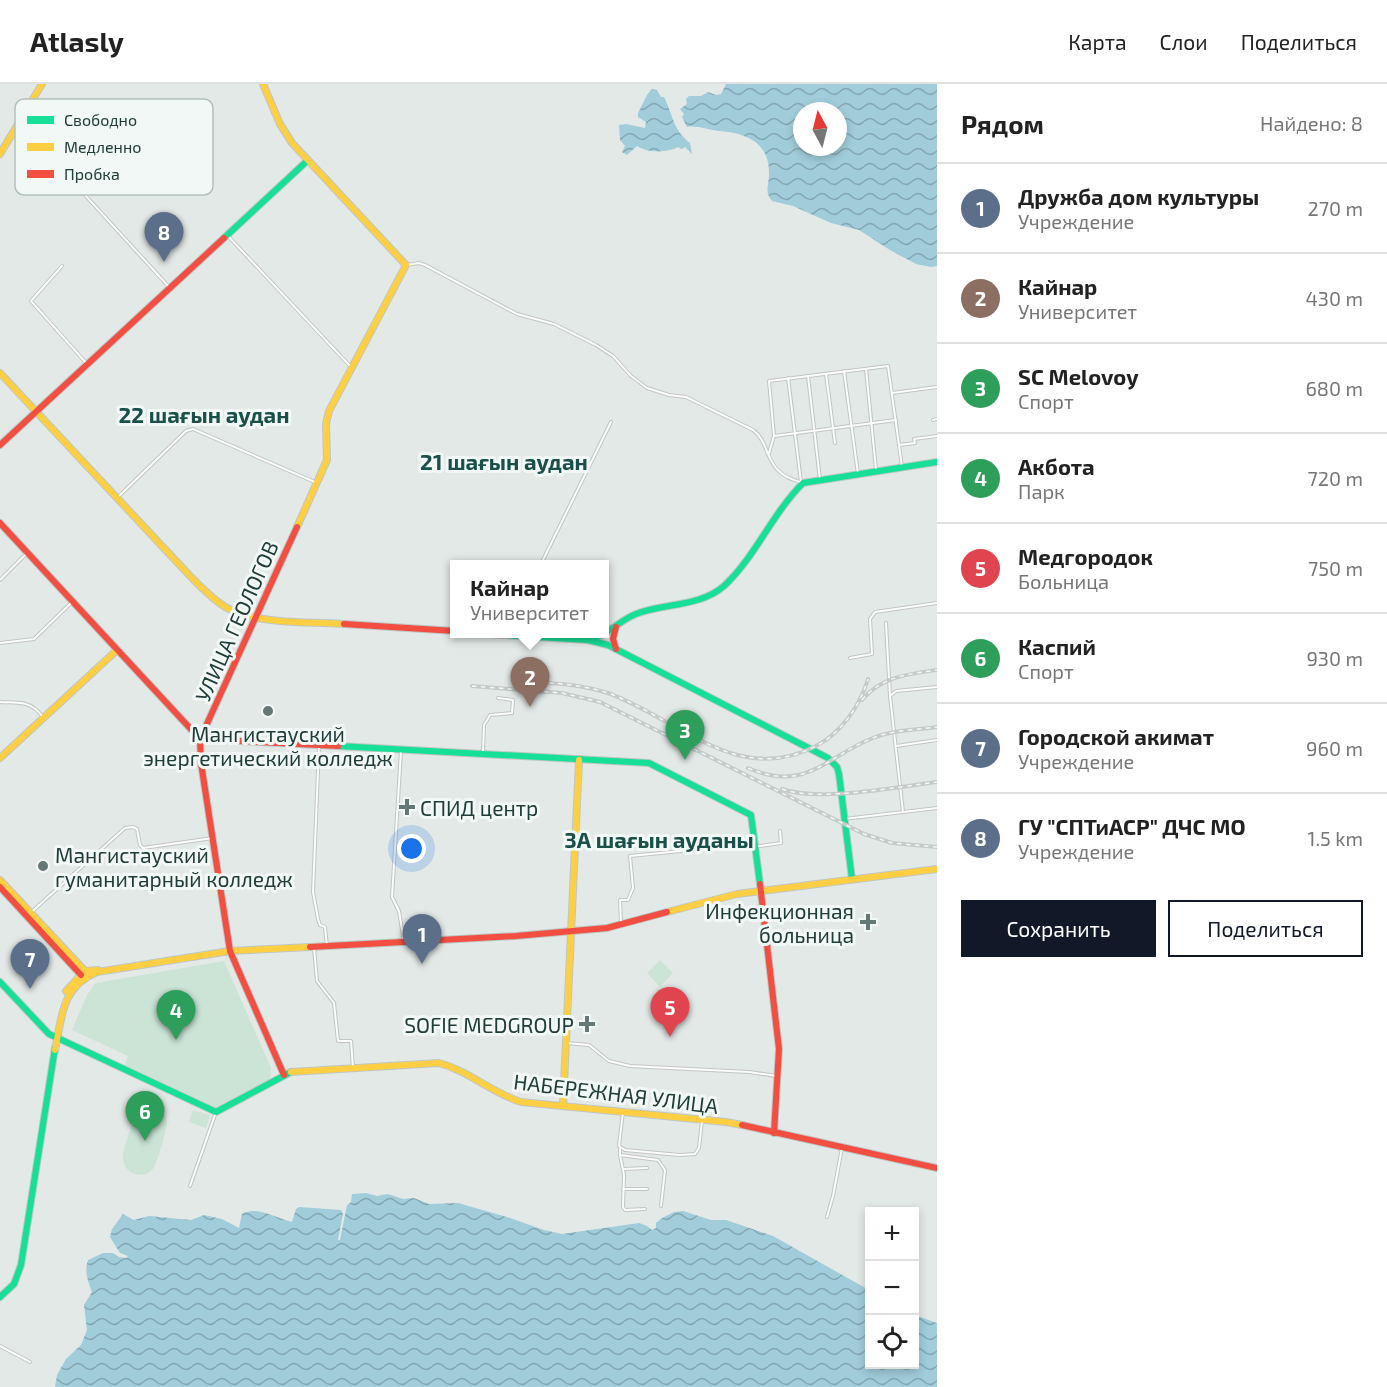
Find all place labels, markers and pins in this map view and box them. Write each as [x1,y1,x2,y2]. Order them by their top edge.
pin: 8 [144,212,184,262]
pin: 2 [510,658,550,707]
marker: Мангистауский энергетический колледж [261,704,275,718]
pin: 3 [666,710,704,760]
place label: Мангистауский энергетический колледж [143,721,393,770]
place label: СПИД центр [420,795,538,820]
marker: СПИД центр [398,798,416,816]
place label: Мангистауский гуманитарный колледж [55,842,293,892]
marker: Мангистауский гуманитарный колледж [36,859,50,873]
place label: Инфекционная больница [705,898,854,947]
marker: Инфекционная больница [859,913,877,931]
pin: 1 [402,914,442,964]
pin: 7 [10,940,50,989]
pin: 5 [650,988,690,1037]
pin: 4 [156,990,195,1040]
place label: SOFIE MEDGROUP [404,1012,574,1037]
marker: SOFIE MEDGROUP [578,1015,596,1033]
pin: 6 [126,1092,164,1141]

